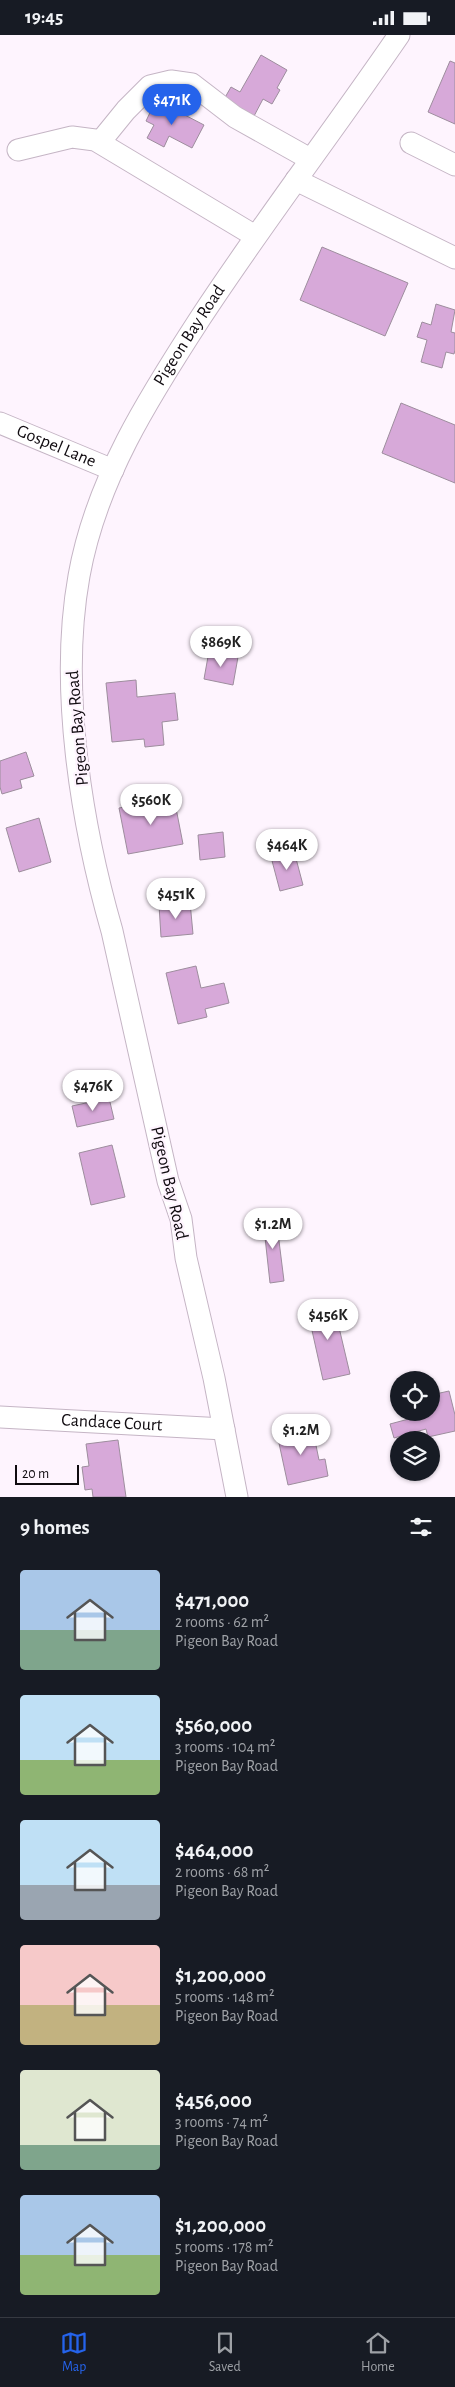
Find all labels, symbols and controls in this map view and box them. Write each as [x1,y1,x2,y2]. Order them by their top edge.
text: 19:45 [25,8,63,27]
pin: $471K [137,83,207,126]
text: $471K [153,92,191,108]
street label: Pigeon Bay Road [151,282,229,389]
street label: Gospel Lane [14,422,99,471]
pin: $869K [186,625,256,668]
text: $869K [201,634,241,650]
street label: Pigeon Bay Road [64,669,92,787]
pin: $560K [116,783,186,826]
text: $560K [131,792,171,808]
pin: $464K [252,829,322,871]
text: $464K [267,837,307,853]
pin: $451K [141,877,211,920]
text: $451K [157,886,195,902]
pin: $476K [58,1069,128,1112]
text: $476K [73,1078,113,1094]
street label: Pigeon Bay Road [147,1125,191,1241]
pin: $1.2M [238,1207,308,1250]
text: $1.2M [255,1216,291,1232]
pin: $456K [293,1299,363,1341]
text: $456K [308,1307,348,1323]
map controls [390,1371,440,1481]
button: locate [390,1371,440,1421]
street label: Candace Court [61,1411,163,1435]
pin: $1.2M [266,1413,336,1456]
text: $1.2M [283,1422,319,1438]
button: layers [390,1431,440,1481]
scale bar [15,1462,79,1485]
text: 20 m [22,1467,49,1481]
icon: filters [407,1513,435,1541]
text: 9 homes [20,1517,90,1538]
icon: home [60,1590,120,1650]
text: $471,000 [175,1590,249,1611]
text: 2 rooms · 62 m² [175,1614,269,1630]
text: Pigeon Bay Road [175,1633,278,1649]
icon: home [60,1715,120,1775]
text: $560,000 [175,1715,252,1736]
text: 3 rooms · 104 m² [175,1739,275,1755]
text: Pigeon Bay Road [175,1758,278,1774]
icon: home [60,1840,120,1900]
text: $464,000 [175,1840,253,1861]
text: 2 rooms · 68 m² [175,1864,269,1880]
text: Pigeon Bay Road [175,1883,278,1899]
icon: home [60,1965,120,2025]
text: $1,200,000 [175,1965,266,1986]
text: 5 rooms · 148 m² [175,1989,275,2005]
text: Pigeon Bay Road [175,2008,278,2024]
icon: home [60,2090,120,2150]
text: $456,000 [175,2090,252,2111]
text: 3 rooms · 74 m² [175,2114,268,2130]
text: Pigeon Bay Road [175,2133,278,2149]
icon: home [60,2215,120,2275]
text: $1,200,000 [175,2215,266,2236]
text: 5 rooms · 178 m² [175,2239,273,2255]
text: Pigeon Bay Road [175,2258,278,2274]
tab: Map [60,2329,88,2376]
tab: Saved [209,2329,241,2376]
tab: Home [361,2329,395,2376]

